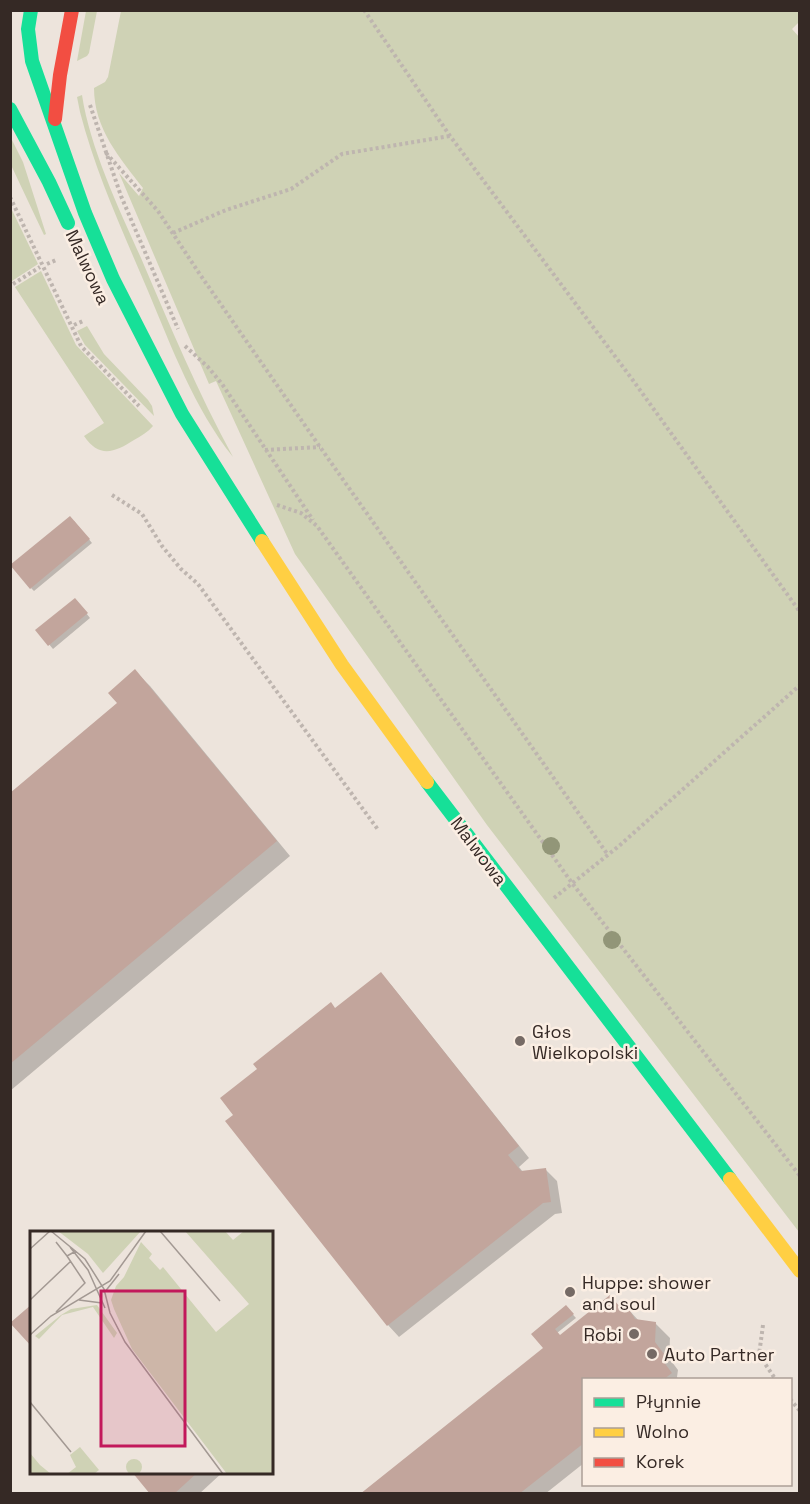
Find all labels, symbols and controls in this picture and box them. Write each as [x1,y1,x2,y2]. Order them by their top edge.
street label: Malwowa [61,226,115,308]
street label: Malwowa [446,812,512,890]
place label: Głos Wielkopolski [532,1020,638,1064]
marker: Głos Wielkopolski [513,1034,527,1048]
inset map [30,1231,273,1474]
place label: Huppe: shower and soul [582,1271,711,1315]
marker: Huppe: shower and soul [563,1285,577,1299]
place label: Robi [584,1323,622,1346]
marker: Robi [627,1327,641,1341]
place label: Auto Partner [664,1343,775,1366]
marker: Auto Partner [645,1347,659,1361]
legend [582,1378,792,1486]
text: Płynnie [636,1390,701,1413]
text: Wolno [636,1420,689,1443]
text: Korek [636,1450,685,1473]

